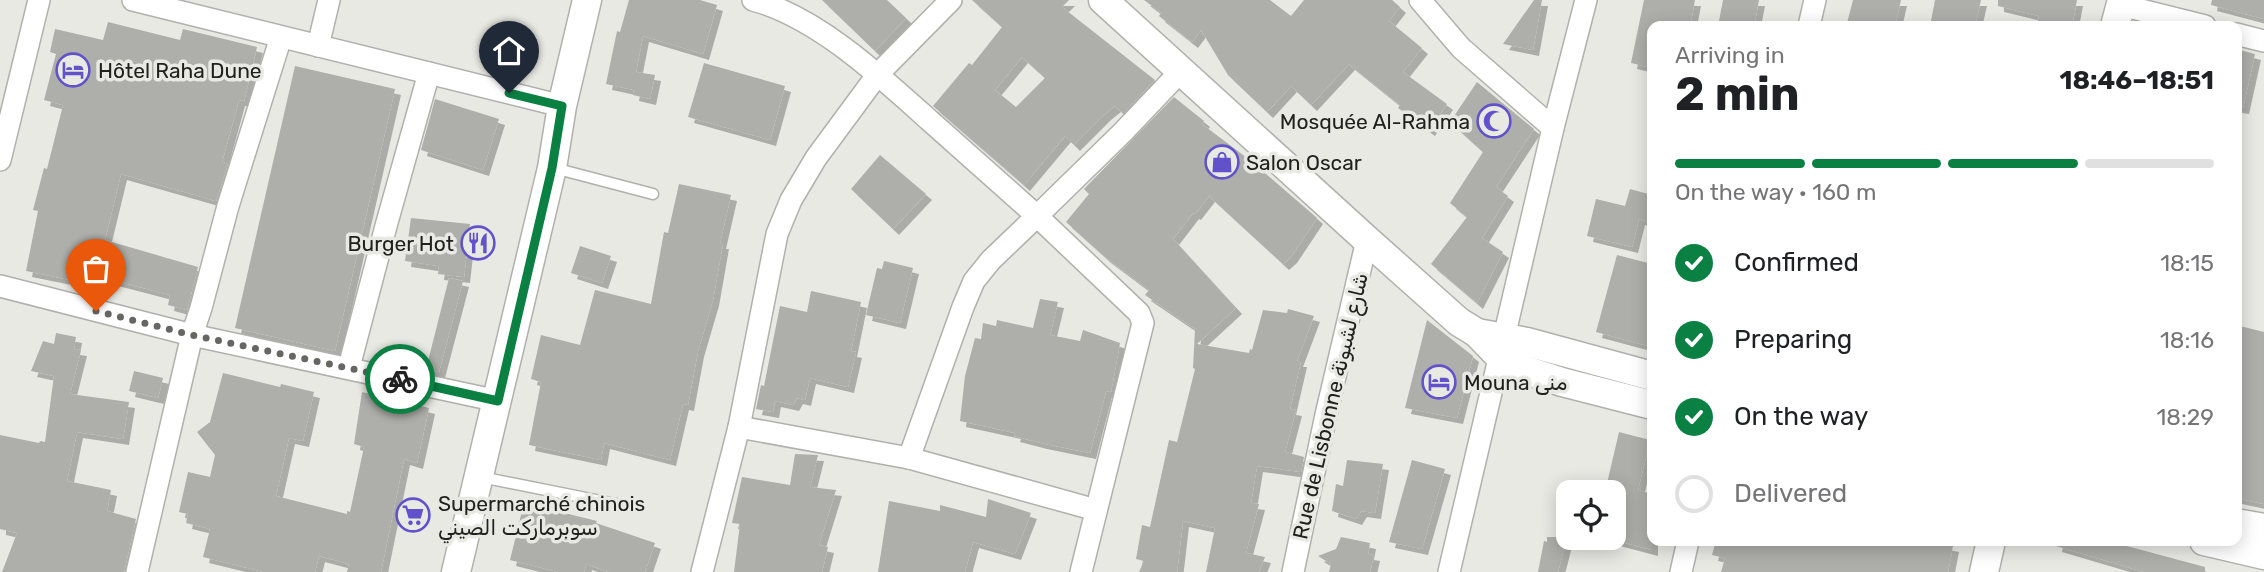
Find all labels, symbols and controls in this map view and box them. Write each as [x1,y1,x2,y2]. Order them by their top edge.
pin [479,21,539,93]
icon: home [490,32,528,70]
text: Arriving in [1675,41,1785,69]
hotel icon: Hôtel Raha Dune [54,51,92,89]
place label: Hôtel Raha Dune [98,58,262,83]
text: 18:46–18:51 [2060,65,2214,96]
text: 2 min [1675,67,1800,122]
mosque icon: Mosquée Al-Rahma [1475,102,1513,140]
place label: Mosquée Al-Rahma [1280,109,1470,134]
shop icon: Salon Oscar [1203,143,1241,181]
place label: Salon Oscar [1246,150,1362,175]
text: On the way · 160 m [1675,178,1877,206]
restaurant icon: Burger Hot [459,224,497,262]
place label: Burger Hot [347,231,454,256]
pin [66,239,126,311]
icon: check [1675,244,1713,282]
text: Confirmed [1734,247,1859,278]
text: 18:15 [2160,249,2214,277]
icon: bag [77,250,115,288]
street label: Rue de Lisbonne شارع لشبونة [1287,270,1375,542]
icon: check [1675,321,1713,359]
text: Preparing [1734,324,1852,355]
text: 18:16 [2160,326,2214,354]
courier [365,344,435,414]
icon: bike [381,360,419,398]
hotel icon: Mouna منى [1420,363,1458,401]
place label: Mouna منى [1464,370,1567,395]
icon: check [1675,398,1713,436]
text: On the way [1734,401,1868,432]
text: 18:29 [2156,403,2214,431]
text: Delivered [1734,478,1847,509]
map controls [1556,480,1626,550]
button: locate [1556,480,1626,550]
place label: Supermarché chinois سوبرماركت الصيني [438,491,645,544]
supermarket icon: Supermarché chinois سوبرماركت الصيني [394,496,432,534]

